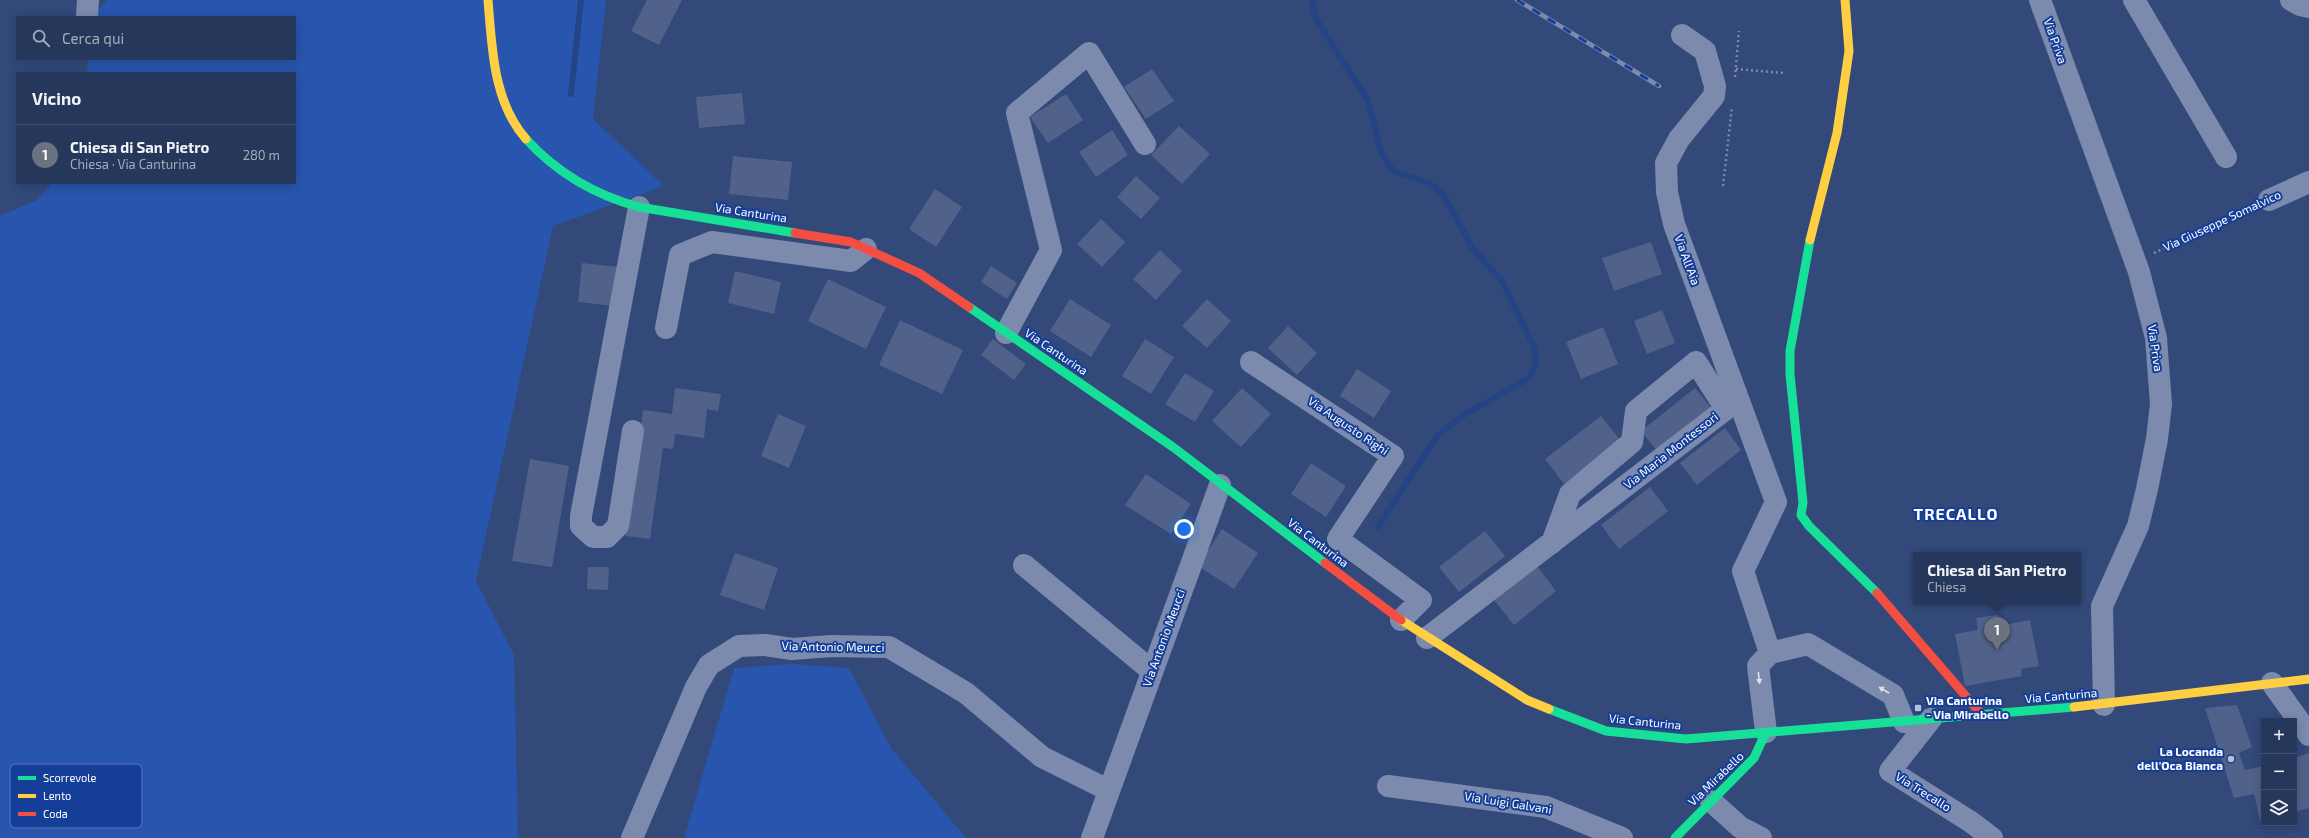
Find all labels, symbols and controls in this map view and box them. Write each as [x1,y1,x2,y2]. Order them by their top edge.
search box [16,16,296,60]
street label: Via Priva [2041,16,2071,65]
icon: search [30,27,52,49]
text: Cerca qui [62,29,124,47]
text: Vicino [32,88,81,108]
text: Chiesa di San Pietro [70,138,209,156]
text: 1 [42,147,48,163]
text: 280 m [243,147,280,163]
text: Chiesa · Via Canturina [70,156,196,172]
street label: Via Giuseppe Somalvico [2160,187,2283,254]
street label: Via Canturina [714,199,788,225]
street label: Via All'Aia [1672,232,1704,287]
street label: Via Priva [2146,323,2166,372]
street label: Via Canturina [1023,325,1091,377]
street label: Via Augusto Righi [1306,393,1392,457]
street label: Via Maria Montessori [1620,409,1720,491]
district label: TRECALLO [1914,504,1998,523]
street label: Via Canturina [1285,515,1352,570]
your location [1174,519,1194,539]
popup [1913,552,2081,604]
text: Chiesa di San Pietro [1927,561,2067,579]
text: Chiesa [1927,579,1966,595]
street label: Via Antonio Meucci [1139,587,1187,688]
pin: 1 [1984,617,2010,650]
street label: Via Antonio Meucci [781,638,885,654]
one-way arrow [1756,672,1762,684]
street label: Via Canturina [2024,685,2098,705]
one-way arrow [1878,686,1890,693]
place label: Via Canturina - Via Mirabello [1926,693,2009,721]
marker: Via Canturina - Via Mirabello [1913,703,1923,713]
street label: Via Canturina [1608,710,1682,732]
map controls [2261,718,2297,826]
button: + [2261,718,2297,754]
place label: La Locanda dell'Oca Bianca [2137,744,2223,772]
street label: Via Mirabello [1685,748,1746,808]
marker: La Locanda dell'Oca Bianca [2226,754,2236,764]
button: − [2261,754,2297,790]
legend [10,764,142,828]
street label: Via Trecallo [1893,769,1954,814]
text: Scorrevole [43,771,97,784]
street label: Via Luigi Galvani [1464,788,1553,816]
text: Lento [43,789,71,802]
button: layers [2261,790,2297,826]
text: Coda [43,807,68,820]

